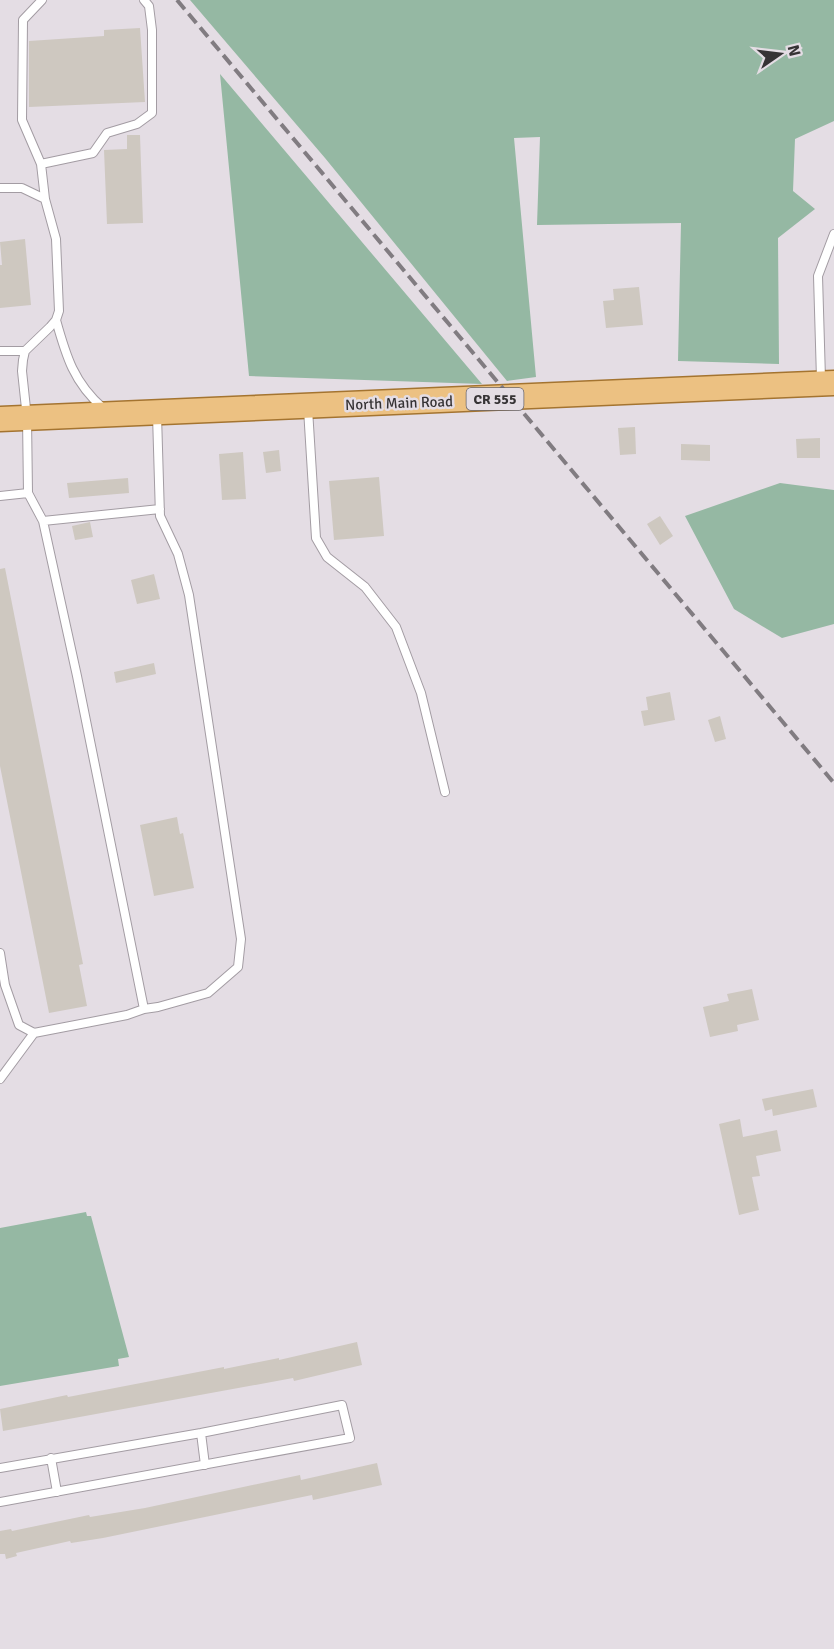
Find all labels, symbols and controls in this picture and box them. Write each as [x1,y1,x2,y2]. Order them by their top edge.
north arrow [750,24,810,84]
text: N [783,43,805,58]
road number: CR 555 [466,388,524,410]
street label: North Main Road [345,392,453,414]

